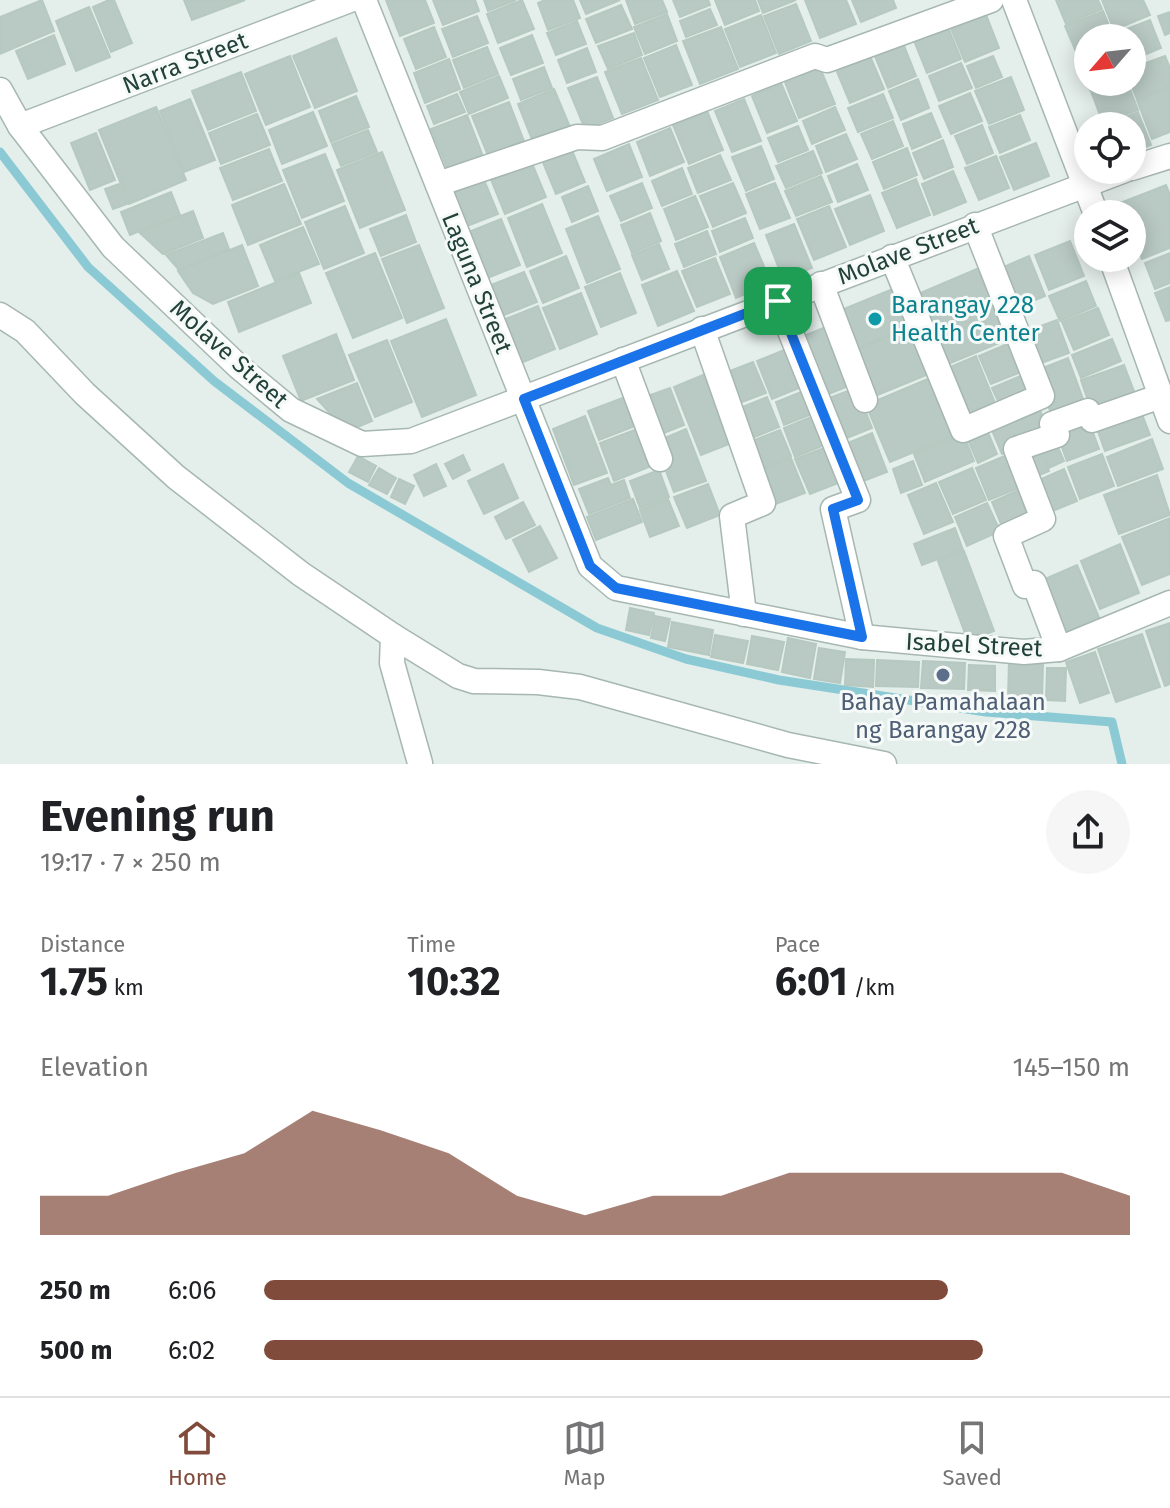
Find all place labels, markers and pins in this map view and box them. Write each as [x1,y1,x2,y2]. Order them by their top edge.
pin [744,267,812,335]
place label: Barangay 228 Health Center [891,291,1041,347]
marker: Barangay 228 Health Center [866,310,884,328]
marker: Bahay Pamahalaan ng Barangay 228 [934,666,952,684]
place label: Bahay Pamahalaan ng Barangay 228 [840,688,1046,744]

